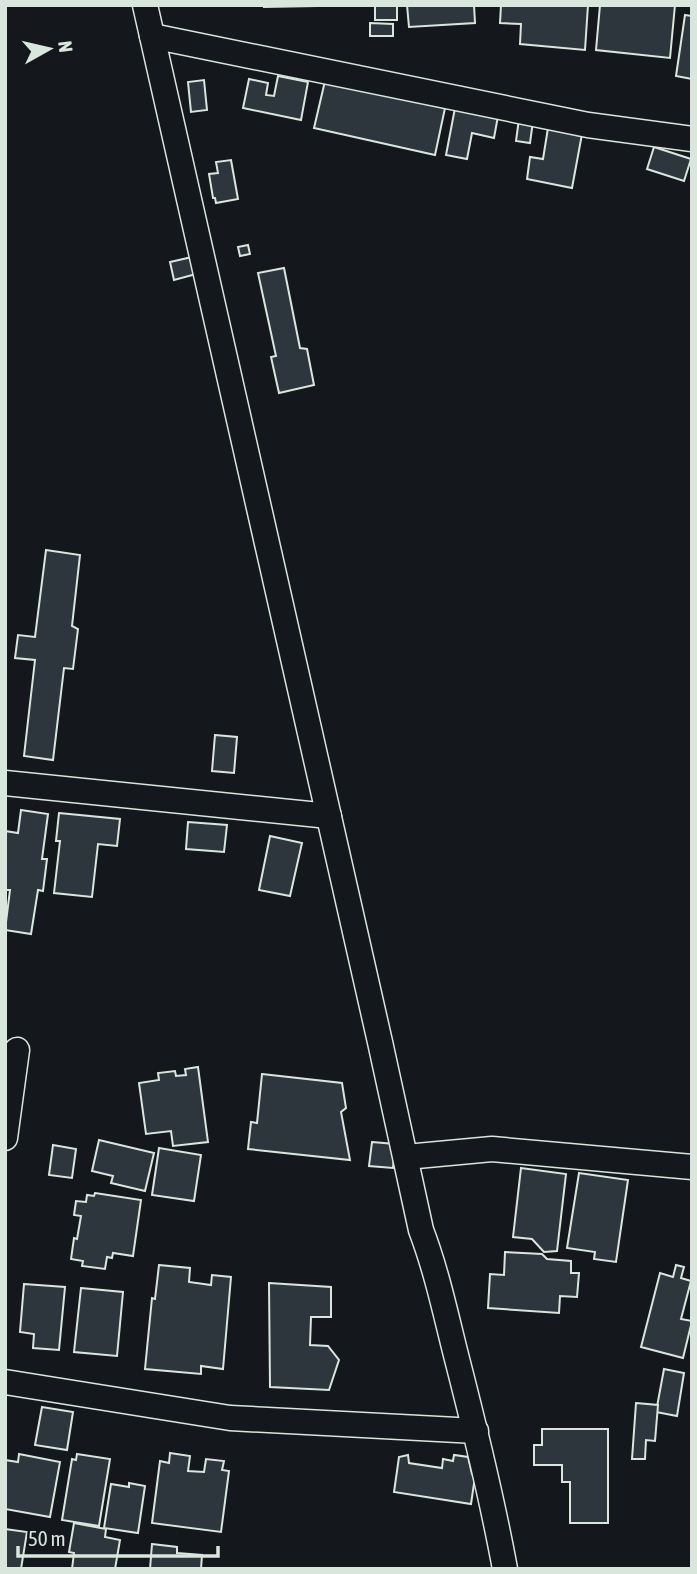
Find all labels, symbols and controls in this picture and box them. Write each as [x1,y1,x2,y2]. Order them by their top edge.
north arrow [14,14,84,84]
text: N [54,40,78,54]
scale bar [18,1514,217,1558]
text: 50 m [28,1526,66,1550]

